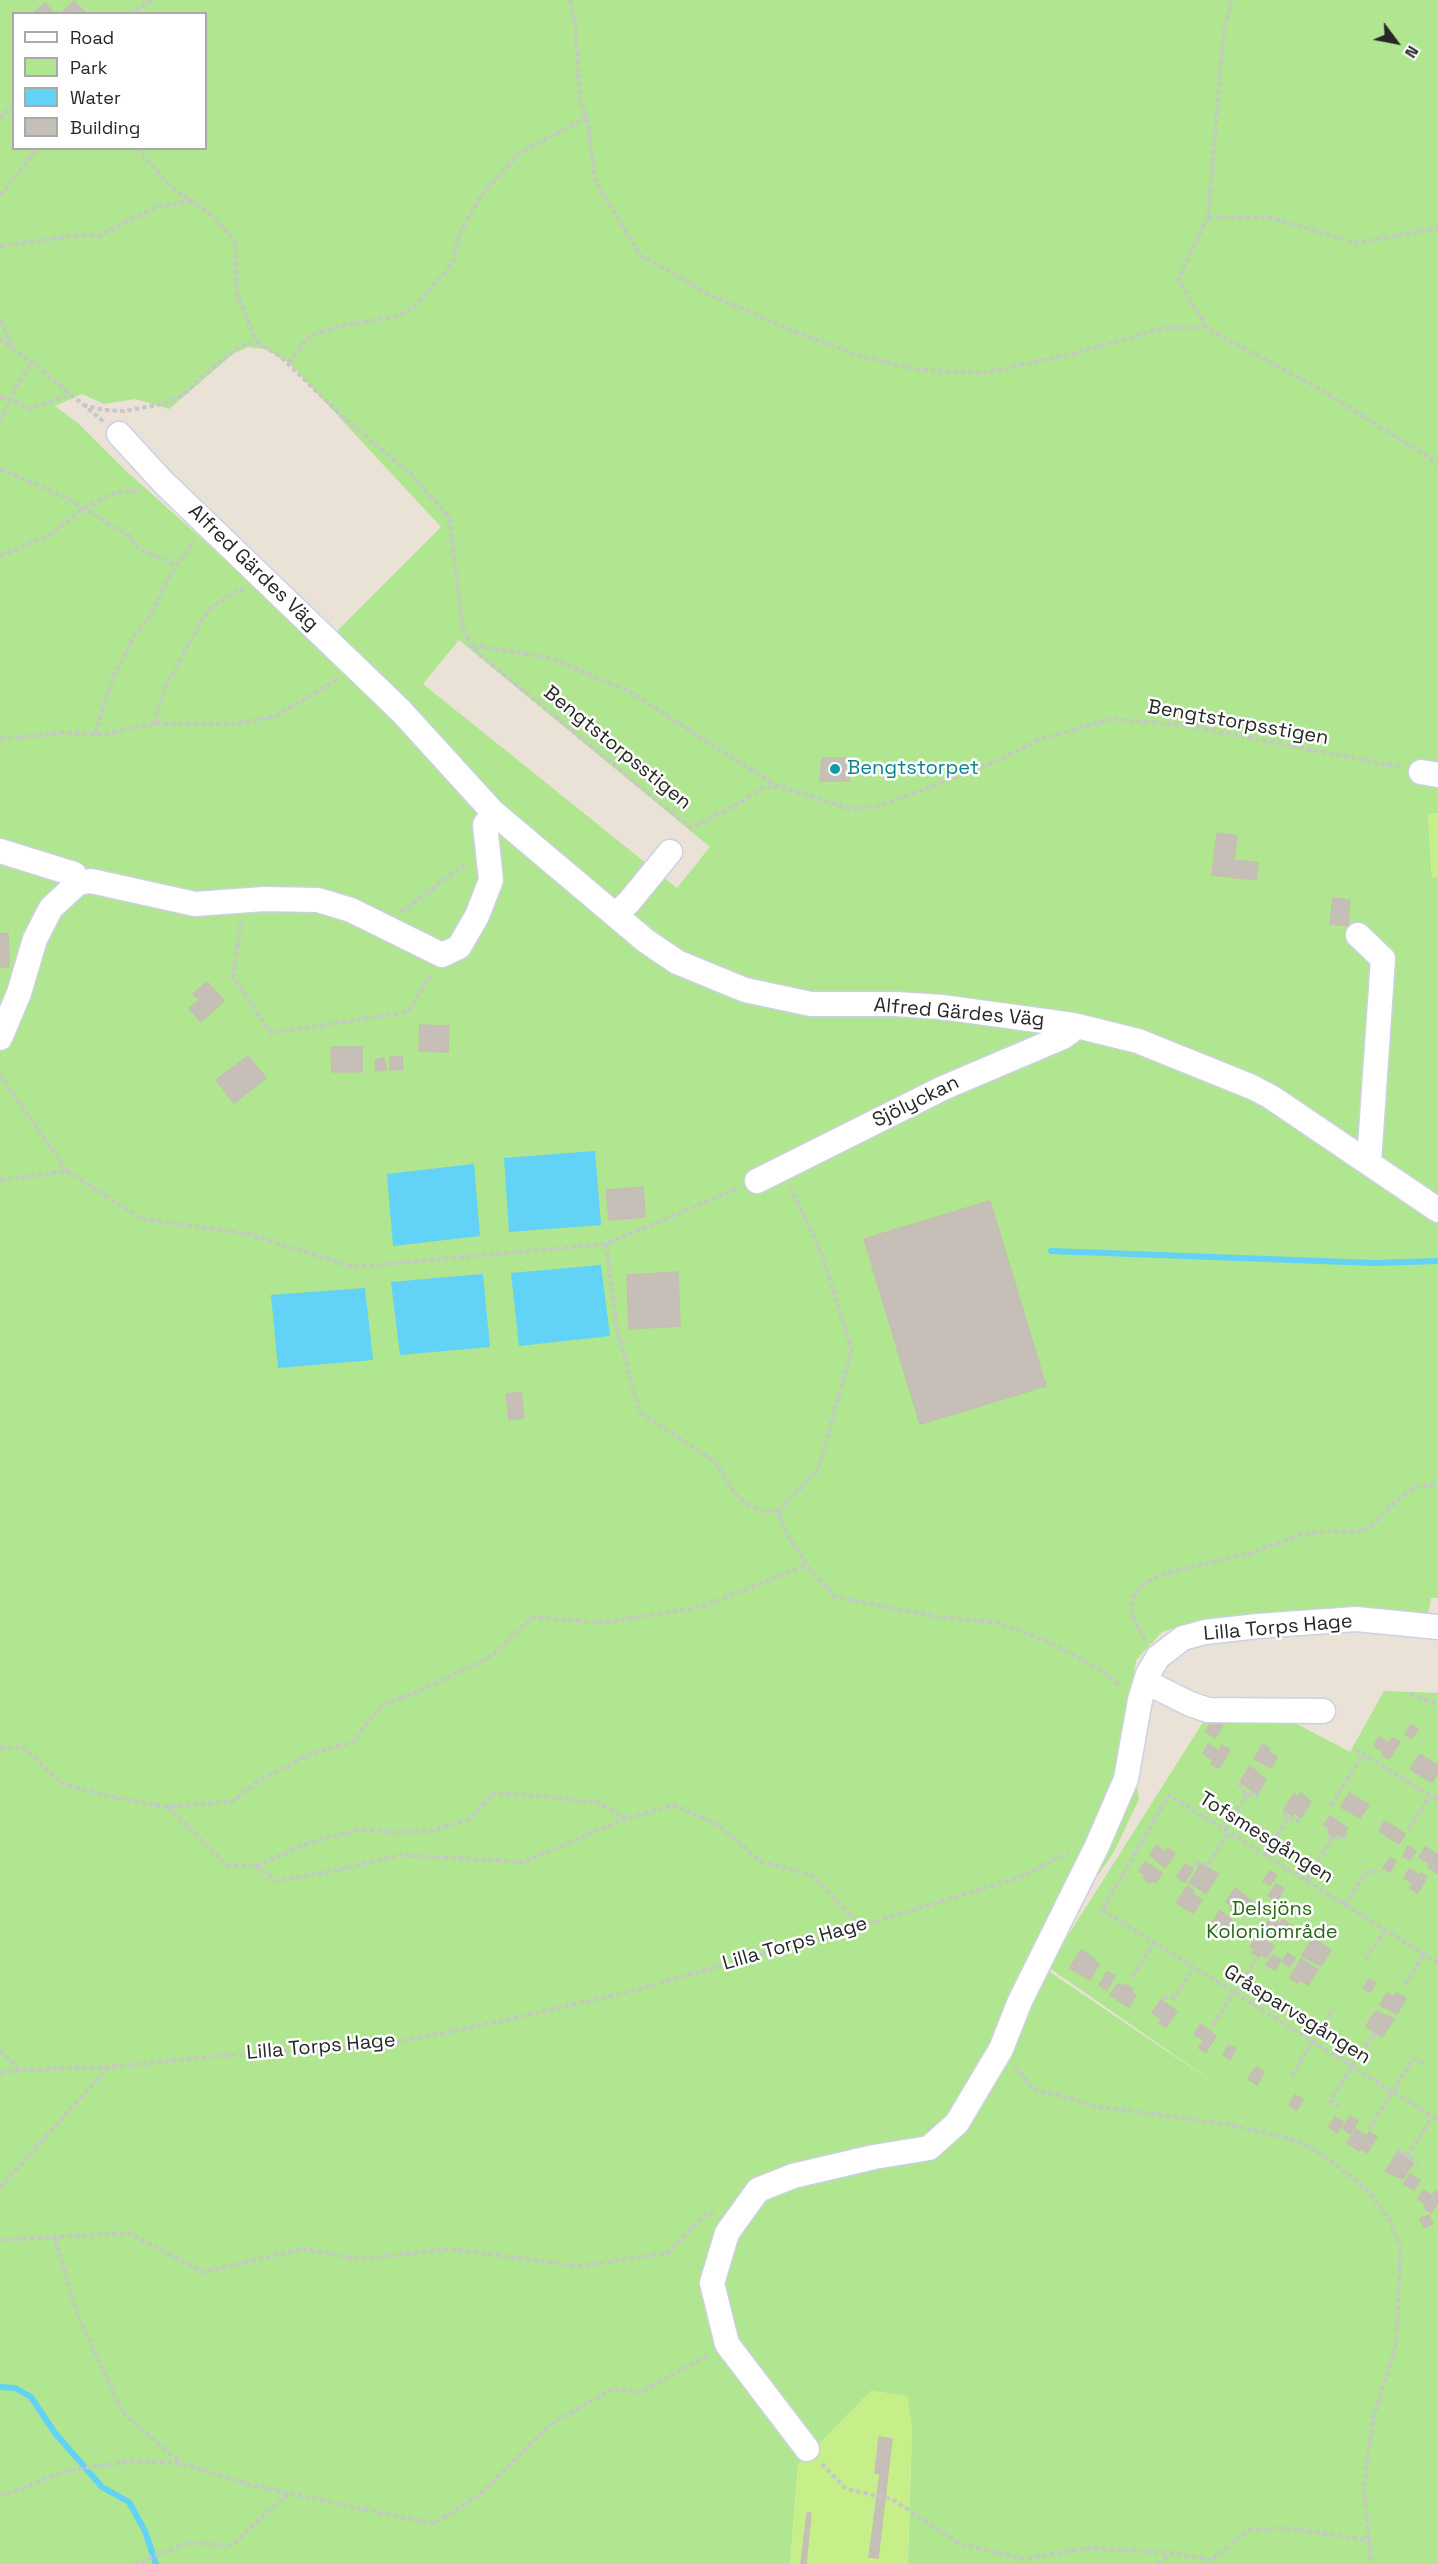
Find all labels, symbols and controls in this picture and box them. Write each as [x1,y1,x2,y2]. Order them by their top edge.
legend [12,12,207,150]
north arrow [1366,12,1426,72]
text: Road [70,26,114,49]
text: N [1400,42,1423,62]
text: Park [70,56,107,79]
text: Water [70,86,121,109]
text: Building [70,116,140,139]
street label: Alfred Gärdes Väg [183,500,323,636]
street label: Bengtstorpsstigen [538,681,696,815]
street label: Bengtstorpsstigen [1146,695,1330,751]
place label: Bengtstorpet [847,757,979,781]
marker: Bengtstorpet [828,762,842,776]
street label: Alfred Gärdes Väg [873,994,1045,1032]
street label: Sjölyckan [869,1071,963,1133]
street label: Lilla Torps Hage [1202,1610,1354,1646]
street label: Tofsmesgången [1194,1787,1338,1889]
park label: Delsjöns Koloniområde [1206,1898,1338,1945]
street label: Lilla Torps Hage [720,1912,870,1976]
street label: Gråsparvsgången [1219,1960,1375,2070]
street label: Lilla Torps Hage [245,2029,397,2065]

